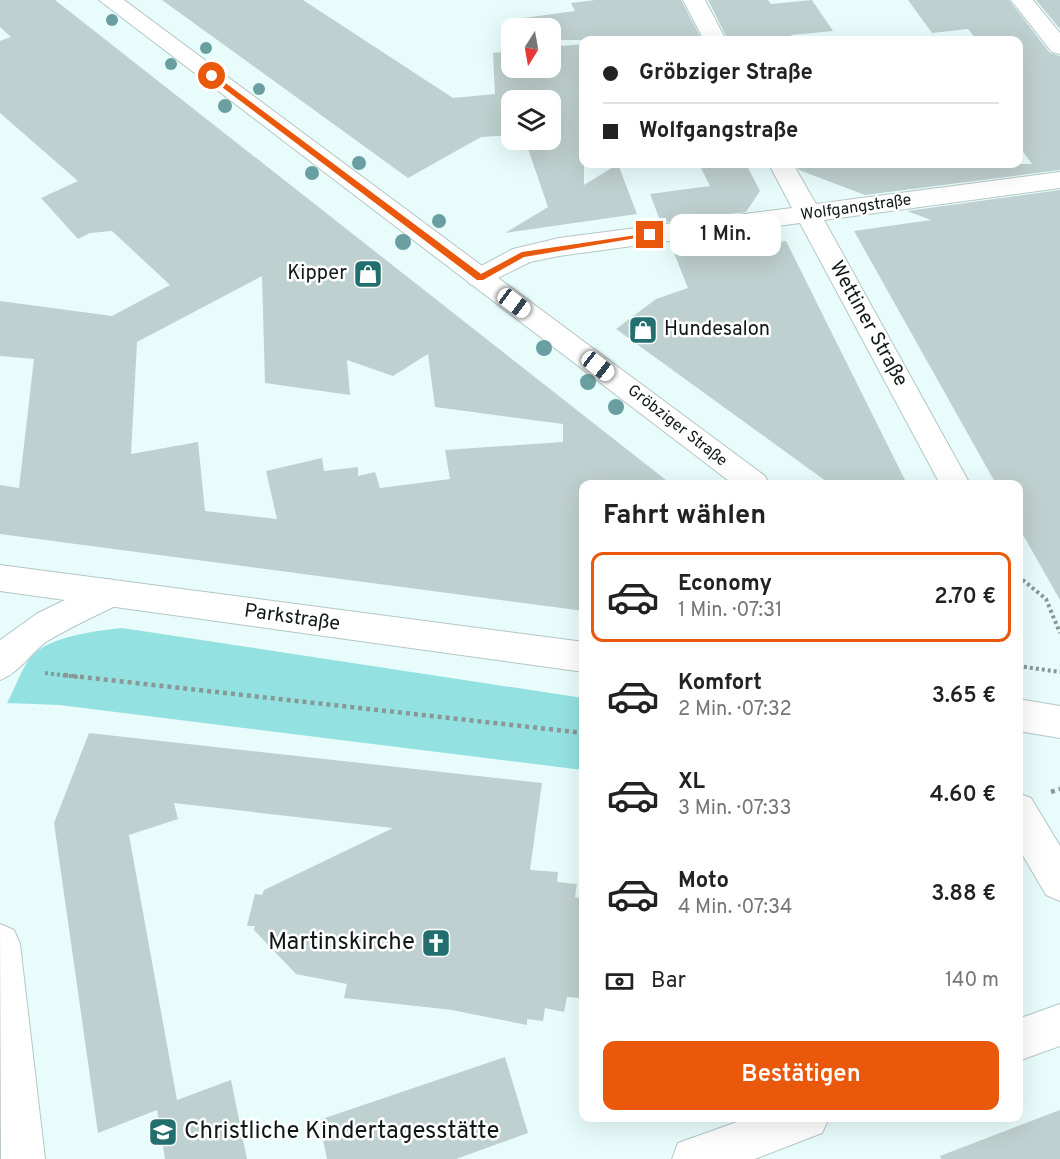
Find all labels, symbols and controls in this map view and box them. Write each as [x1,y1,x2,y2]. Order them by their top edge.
north arrow [501,18,561,78]
map controls [501,18,561,150]
text: Gröbziger Straße [639,60,813,87]
route start [198,62,225,89]
button: layers [501,90,561,150]
text: Wolfgangstraße [639,118,798,145]
street label: Wolfgangstraße [799,190,913,226]
callout: 1 Min. [671,214,782,256]
route end [636,221,663,248]
text: 1 Min. [700,222,751,248]
street label: Wettiner Straße [823,257,913,391]
shop icon: Kipper [352,258,384,290]
place label: Kipper [287,261,347,287]
car [494,285,534,321]
shop icon: Hundesalon [627,314,659,346]
place label: Hundesalon [664,317,770,343]
car [578,348,618,384]
street label: Gröbziger Straße [623,381,731,471]
text: Fahrt wählen [603,499,766,533]
icon: car [606,570,660,624]
text: Economy [678,571,772,598]
text: 2.70 € [934,584,996,611]
street label: Parkstraße [242,598,342,638]
text: 1 Min. · 07:31 [678,598,782,624]
icon: car [606,669,660,723]
text: Komfort [678,670,762,697]
text: 3.65 € [932,683,996,710]
text: 2 Min. · 07:32 [678,697,792,723]
icon: car [606,768,660,822]
text: XL [678,769,705,796]
text: 4.60 € [930,782,996,809]
text: 3 Min. · 07:33 [678,796,792,822]
icon: car [606,867,660,921]
text: Moto [678,868,729,895]
text: 3.88 € [931,881,996,908]
text: 4 Min. · 07:34 [678,895,792,921]
church icon: Martinskirche [420,927,452,959]
place label: Martinskirche [268,928,415,958]
icon: cash [603,965,636,998]
text: Bar [651,968,686,995]
text: 140 m [945,968,999,994]
button: Bestätigen [603,1041,999,1110]
school or university icon: Christliche Kindertagesstätte [147,1116,179,1148]
place label: Christliche Kindertagesstätte [184,1117,499,1147]

